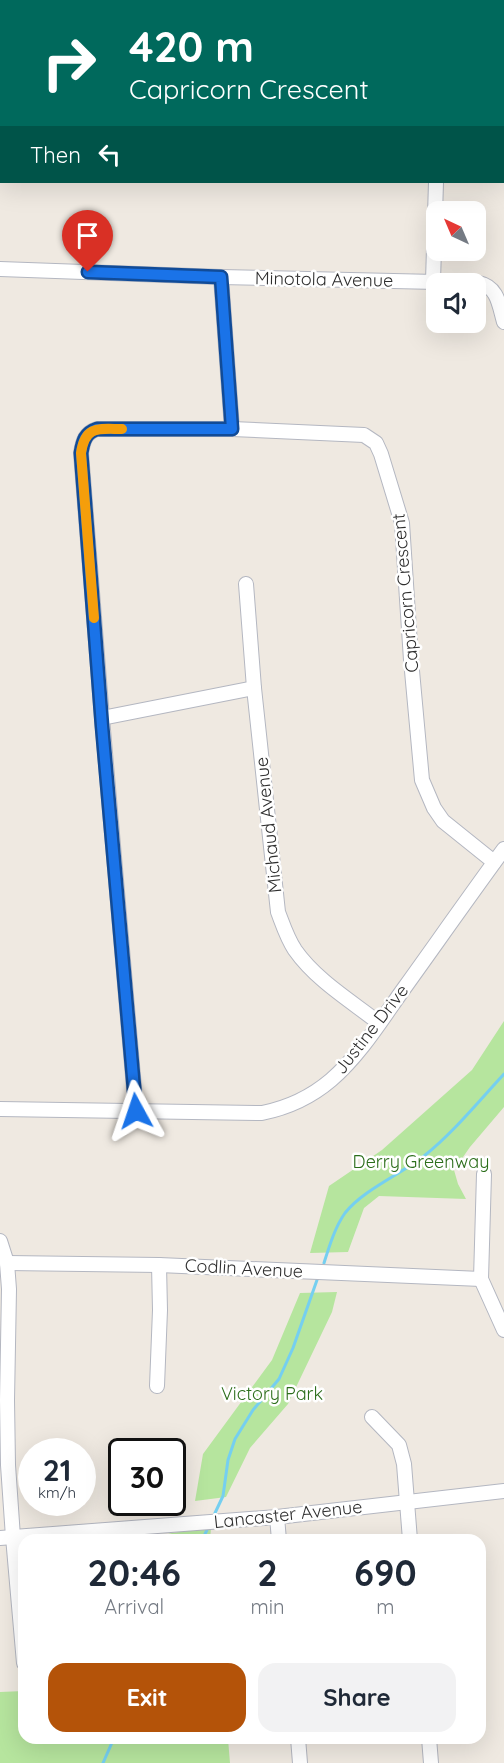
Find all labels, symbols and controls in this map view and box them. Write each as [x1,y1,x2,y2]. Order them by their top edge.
text: 420 m [129,20,254,73]
icon: right [30,24,108,102]
text: Capricorn Crescent [129,72,369,106]
icon: left [93,138,126,171]
text: Then [30,141,81,169]
north arrow [426,201,486,261]
map controls [426,201,486,333]
pin [62,210,113,272]
icon: arrive [71,219,104,252]
street label: Minotola Avenue [255,266,393,292]
button: sound [426,273,486,333]
street label: Capricorn Crescent [387,512,423,674]
street label: Michaud Avenue [249,756,287,894]
street label: Justine Drive [329,979,413,1079]
position arrow [104,1079,168,1143]
park label: Derry Greenway [353,1150,489,1173]
street label: Codlin Avenue [184,1253,304,1283]
park label: Victory Park [221,1382,323,1405]
speed limit sign: 30 [108,1438,186,1516]
text: 21 [43,1451,71,1489]
text: km/h [38,1483,76,1502]
street label: Lancaster Avenue [213,1495,363,1533]
text: 20:46 [87,1550,181,1595]
text: 2 [257,1550,278,1595]
text: 690 [354,1550,417,1595]
text: Arrival [104,1594,164,1619]
text: min [250,1594,285,1619]
text: m [376,1594,394,1619]
button: Exit [48,1663,246,1732]
button: Share [258,1663,456,1732]

